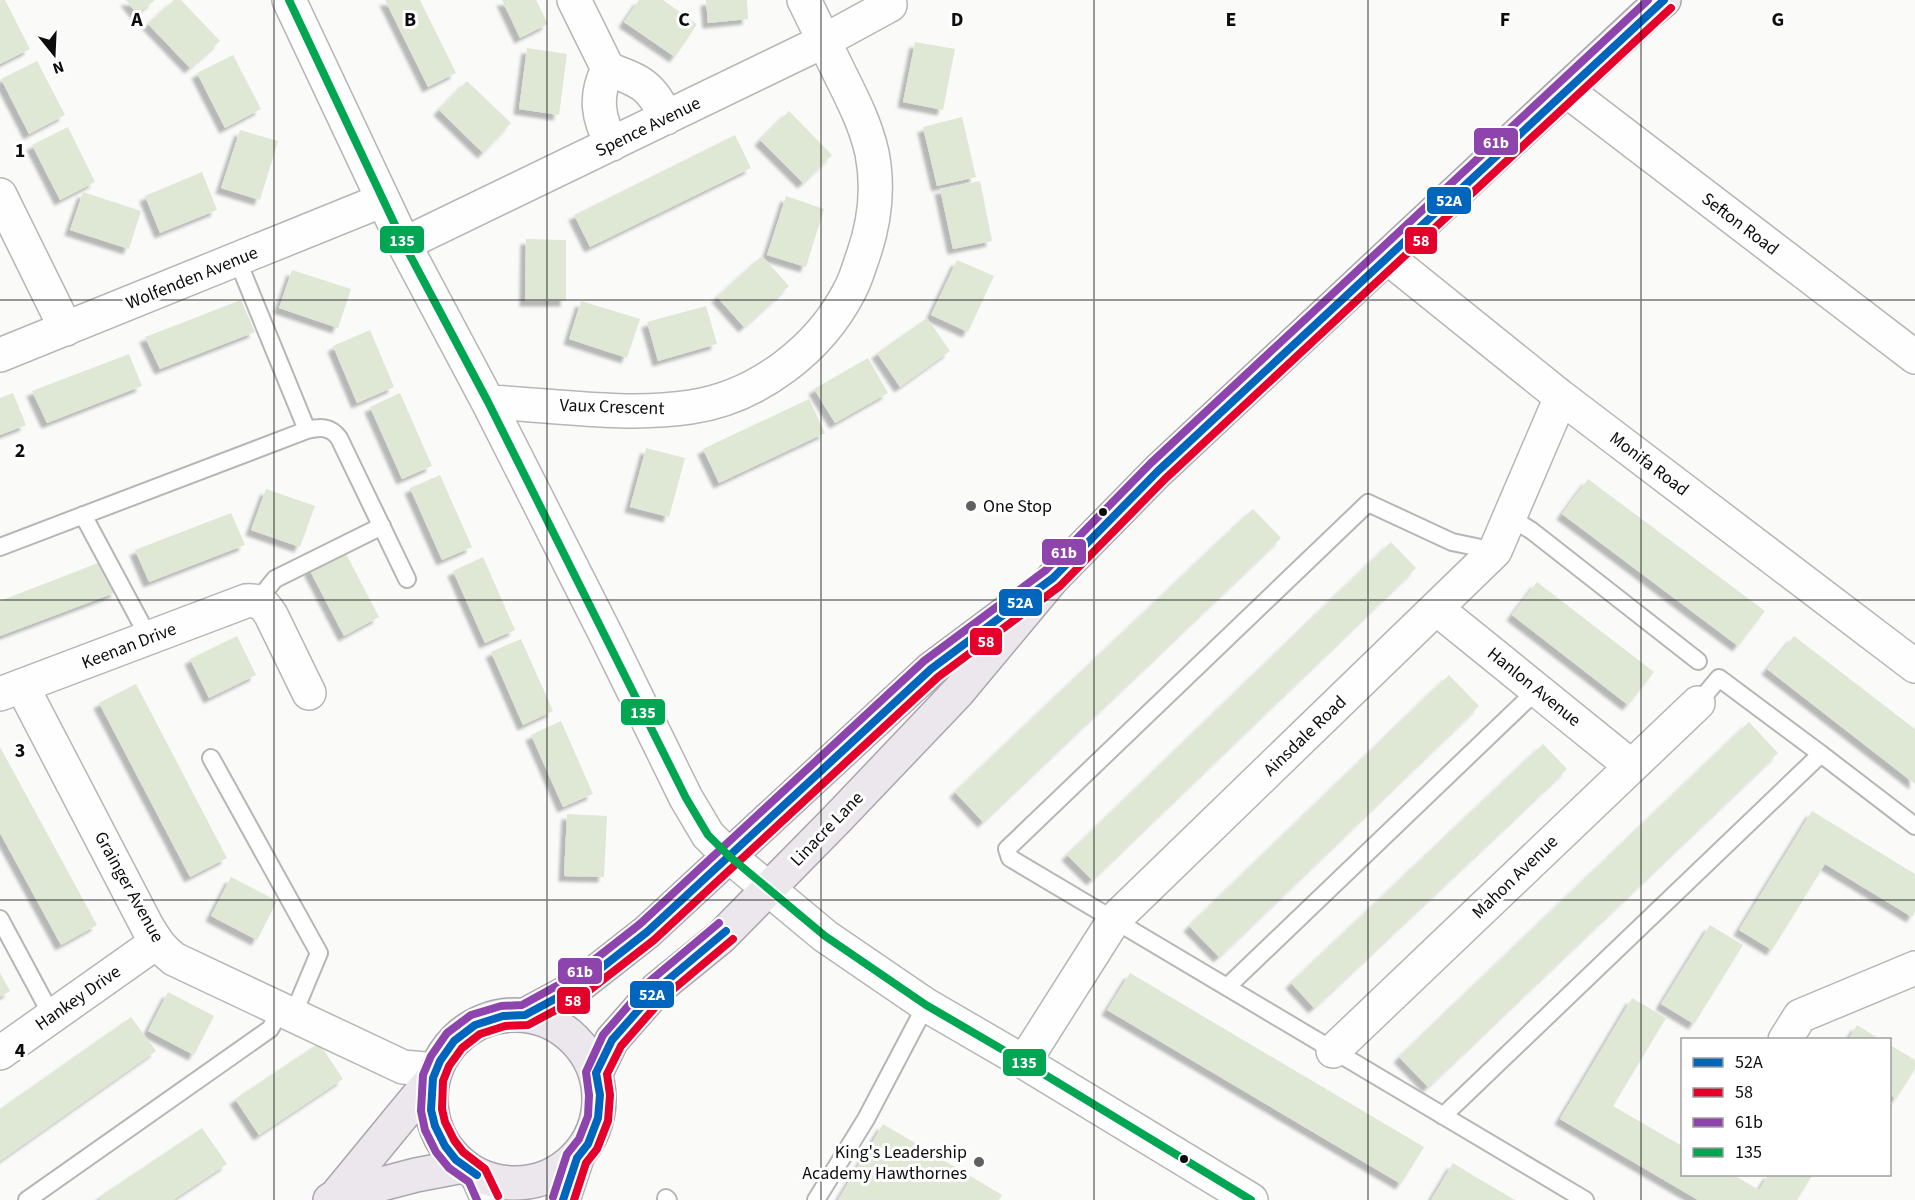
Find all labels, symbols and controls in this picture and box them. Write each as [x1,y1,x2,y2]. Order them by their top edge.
text: A [130,6,143,34]
text: B [404,6,416,34]
text: C [678,6,690,34]
text: D [951,6,963,34]
text: E [1226,6,1236,34]
text: F [1500,6,1510,34]
text: G [1772,6,1784,34]
north arrow [24,24,84,84]
text: N [50,55,67,79]
street label: Spence Avenue [591,91,705,163]
line badge: 61b [1473,127,1519,156]
text: 61b [1483,132,1509,154]
text: 1 [15,137,25,165]
line badge: 52A [1426,186,1472,215]
street label: Sefton Road [1696,187,1784,261]
text: 52A [1436,190,1463,212]
line badge: 135 [379,225,425,254]
line badge: 58 [1404,226,1438,255]
text: 135 [389,230,415,252]
text: 58 [1413,230,1429,252]
street label: Wolfenden Avenue [122,240,262,316]
street label: Vaux Crescent [559,393,665,421]
street label: Monifa Road [1604,426,1694,502]
text: 2 [15,437,25,465]
place label: One Stop [983,494,1052,519]
marker: One Stop [964,499,978,513]
unlabelled marker [1097,506,1109,518]
line badge: 61b [1041,538,1087,566]
text: 61b [1051,542,1077,564]
line badge: 52A [998,588,1043,617]
text: 52A [1007,592,1034,614]
street label: Keenan Drive [78,616,180,676]
line badge: 58 [969,627,1003,656]
text: 58 [978,631,994,653]
street label: Hanlon Avenue [1482,641,1586,733]
street label: Ainsdale Road [1258,690,1352,782]
line badge: 135 [620,698,666,726]
text: 135 [630,702,656,724]
text: 3 [15,737,25,765]
street label: Linacre Lane [785,786,869,872]
street label: Grainger Avenue [88,827,170,947]
street label: Mahon Avenue [1467,830,1564,924]
line badge: 61b [557,957,603,985]
street label: Hankey Drive [30,959,126,1037]
text: 61b [567,961,593,983]
line badge: 52A [629,980,675,1009]
text: 52A [639,984,666,1006]
line badge: 58 [556,986,591,1015]
text: 58 [565,990,581,1012]
text: 4 [15,1037,26,1065]
legend [1681,1038,1891,1176]
line badge: 135 [1002,1048,1047,1077]
text: 52A [1735,1050,1763,1075]
text: 135 [1011,1052,1037,1074]
text: 58 [1735,1080,1753,1105]
text: 61b [1735,1110,1763,1135]
place label: King's Leadership Academy Hawthornes [802,1140,967,1186]
text: 135 [1735,1140,1762,1165]
unlabelled marker [1178,1153,1190,1165]
marker: King's Leadership Academy Hawthornes [972,1155,986,1169]

